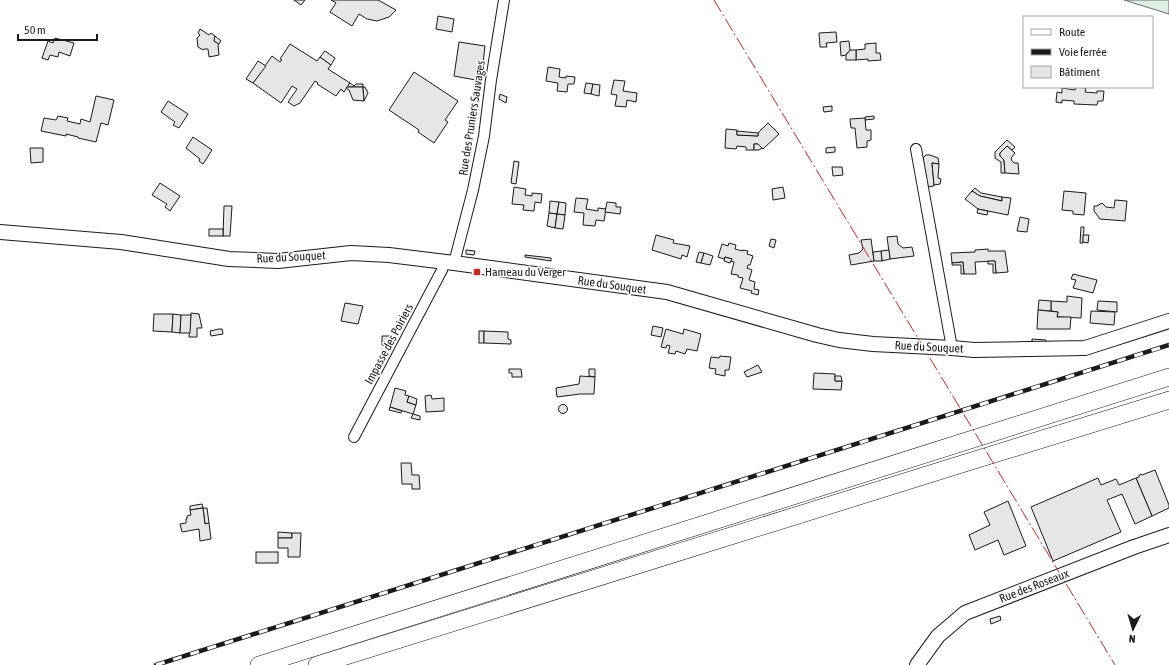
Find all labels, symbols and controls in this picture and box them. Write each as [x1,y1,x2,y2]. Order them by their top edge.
scale bar [18,16,97,42]
legend [1023,16,1153,88]
text: 50 m [24,23,46,37]
text: Route [1059,25,1085,39]
text: Voie ferrée [1059,45,1107,59]
street label: Rue des Pruniers Sauvages [456,60,488,176]
text: Bâtiment [1059,65,1100,79]
street label: Rue du Souquet [256,248,326,266]
place label: Hameau du Verger [485,265,566,279]
marker: Hameau du Verger [472,267,482,277]
street label: Rue du Souquet [577,273,648,297]
street label: Impasse des Poiriers [362,301,416,387]
street label: Rue du Souquet [894,338,964,356]
street label: Rue des Roseaux [997,566,1071,606]
north arrow [1113,609,1153,649]
text: N [1128,633,1136,645]

